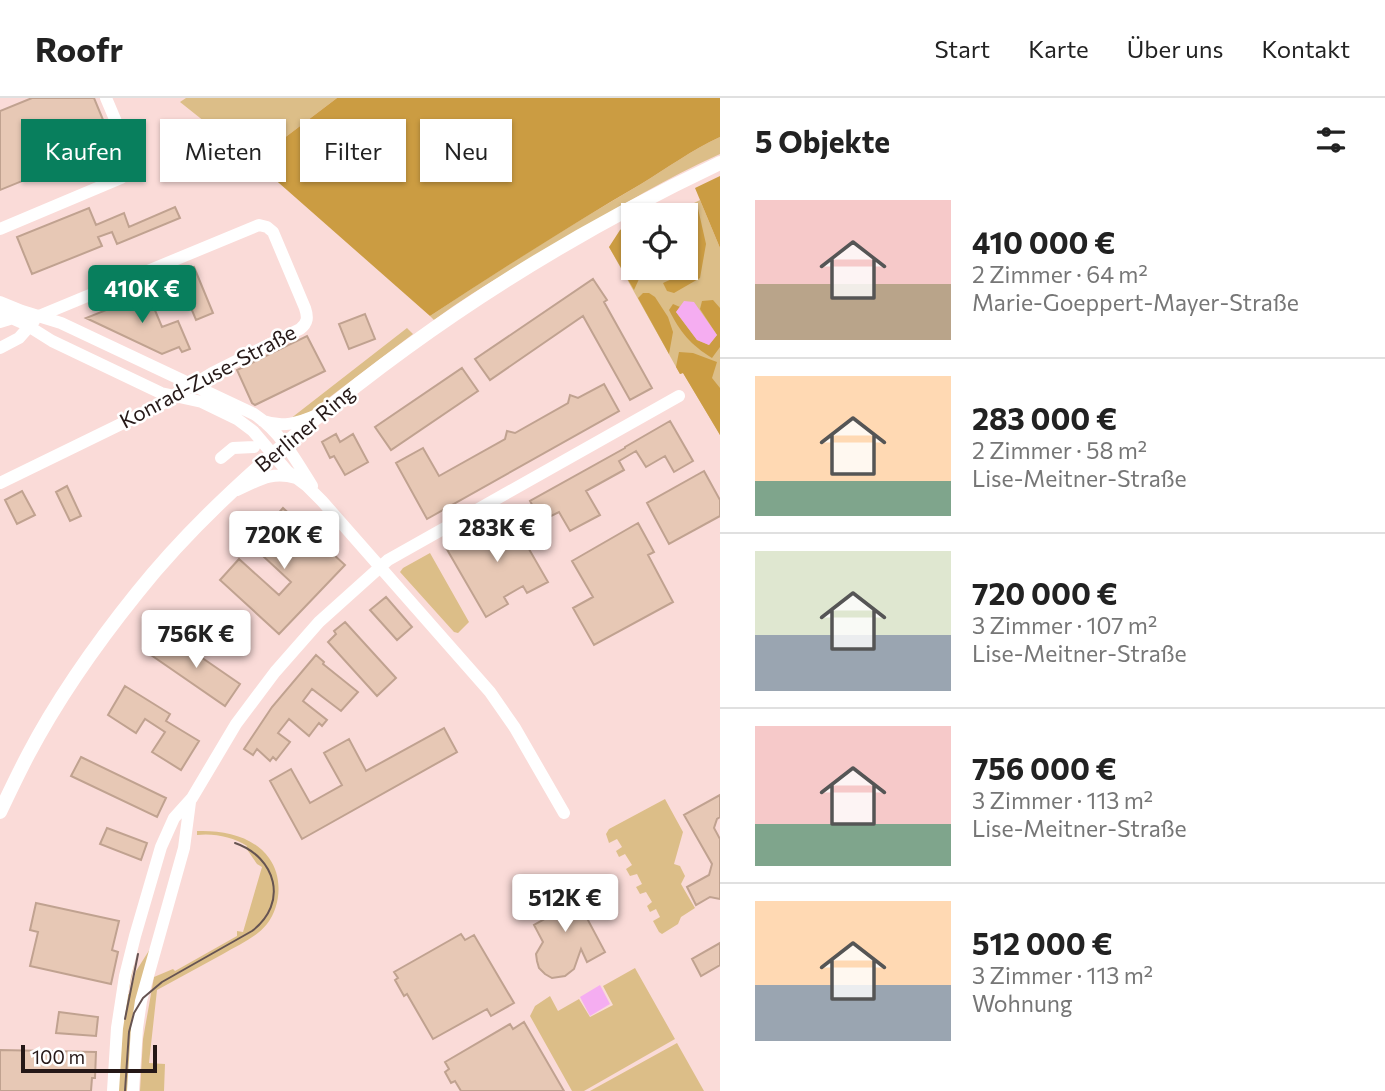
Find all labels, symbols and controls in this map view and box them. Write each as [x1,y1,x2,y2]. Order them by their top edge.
text: Roofr [35,28,123,69]
text: Start [935,34,990,63]
text: Karte [1028,34,1089,63]
text: Über uns [1127,34,1223,63]
text: Kontakt [1261,34,1350,63]
chip: Kaufen [21,119,146,182]
chip: Mieten [160,119,286,182]
chip: Filter [300,119,406,182]
chip: Neu [420,119,512,182]
icon: filters [1312,121,1350,159]
text: 5 Objekte [755,122,890,159]
map controls [621,203,698,280]
button: locate [621,203,698,280]
text: 410 000 € [972,223,1115,260]
icon: home [811,228,895,312]
text: 2 Zimmer · 64 m² [972,260,1148,288]
pin: 410K € [85,266,199,325]
text: 410K € [104,274,180,302]
text: Marie-Goeppert-Mayer-Straße [972,288,1299,316]
street label: Konrad-Zuse-Straße [115,319,300,433]
street label: Berliner Ring [249,379,359,477]
text: 283 000 € [972,399,1117,436]
icon: home [811,404,895,488]
text: 2 Zimmer · 58 m² [972,436,1147,464]
text: Lise-Meitner-Straße [972,464,1187,492]
pin: 283K € [440,504,554,564]
pin: 720K € [227,512,341,571]
text: 283K € [458,513,536,541]
text: 720K € [245,520,323,548]
text: 720 000 € [972,574,1118,611]
icon: home [811,579,895,663]
pin: 756K € [139,610,253,670]
text: 3 Zimmer · 107 m² [972,611,1157,639]
text: 756K € [158,619,234,647]
text: Lise-Meitner-Straße [972,639,1187,667]
text: 756 000 € [972,749,1117,786]
icon: home [811,754,895,838]
text: 3 Zimmer · 113 m² [972,786,1153,814]
text: Lise-Meitner-Straße [972,814,1187,842]
pin: 512K € [508,874,622,934]
text: 512K € [528,883,602,911]
text: 512 000 € [972,924,1113,961]
icon: home [811,929,895,1013]
text: 3 Zimmer · 113 m² [972,961,1153,989]
text: Wohnung [972,989,1072,1017]
scale bar [21,1042,158,1074]
text: 100 m [32,1045,85,1068]

